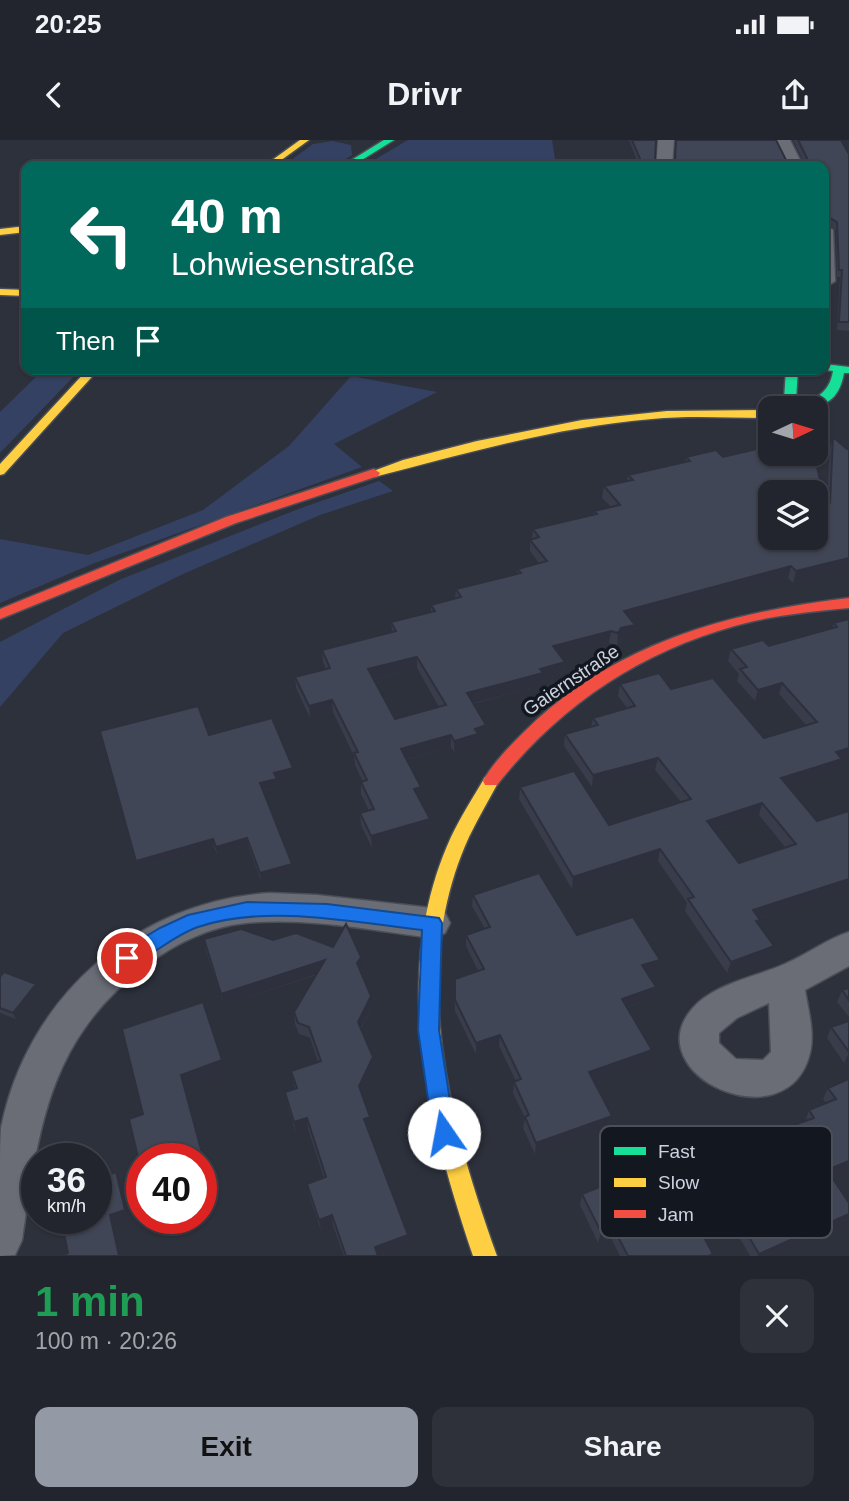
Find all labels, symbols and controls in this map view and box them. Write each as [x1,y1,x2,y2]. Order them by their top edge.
text: 20:25 [35,9,102,39]
icon: back [35,76,73,114]
text: Drivr [387,76,462,112]
icon: share [776,76,814,114]
icon: left [56,189,147,280]
text: 40 m [171,189,283,243]
text: Lohwiesenstraße [171,246,415,282]
icon: arrive [129,322,167,360]
text: Then [56,326,115,356]
north arrow [758,396,828,466]
map controls [758,396,828,550]
button: layers [758,480,828,550]
street label: Gaiernstraße [519,640,623,720]
pin [97,928,157,988]
icon: arrive [108,939,146,977]
position arrow [407,1096,481,1170]
legend [600,1126,832,1238]
text: Fast [658,1141,696,1162]
speed limit sign: 40 [126,1143,217,1234]
text: 36 [47,1160,86,1199]
text: Slow [658,1172,699,1193]
text: km/h [47,1196,86,1216]
text: Jam [658,1204,694,1225]
text: 1 min [35,1278,145,1325]
button: close [740,1279,814,1353]
text: 100 m · 20:26 [35,1328,177,1354]
button: Exit [35,1407,418,1487]
button: Share [432,1407,814,1487]

